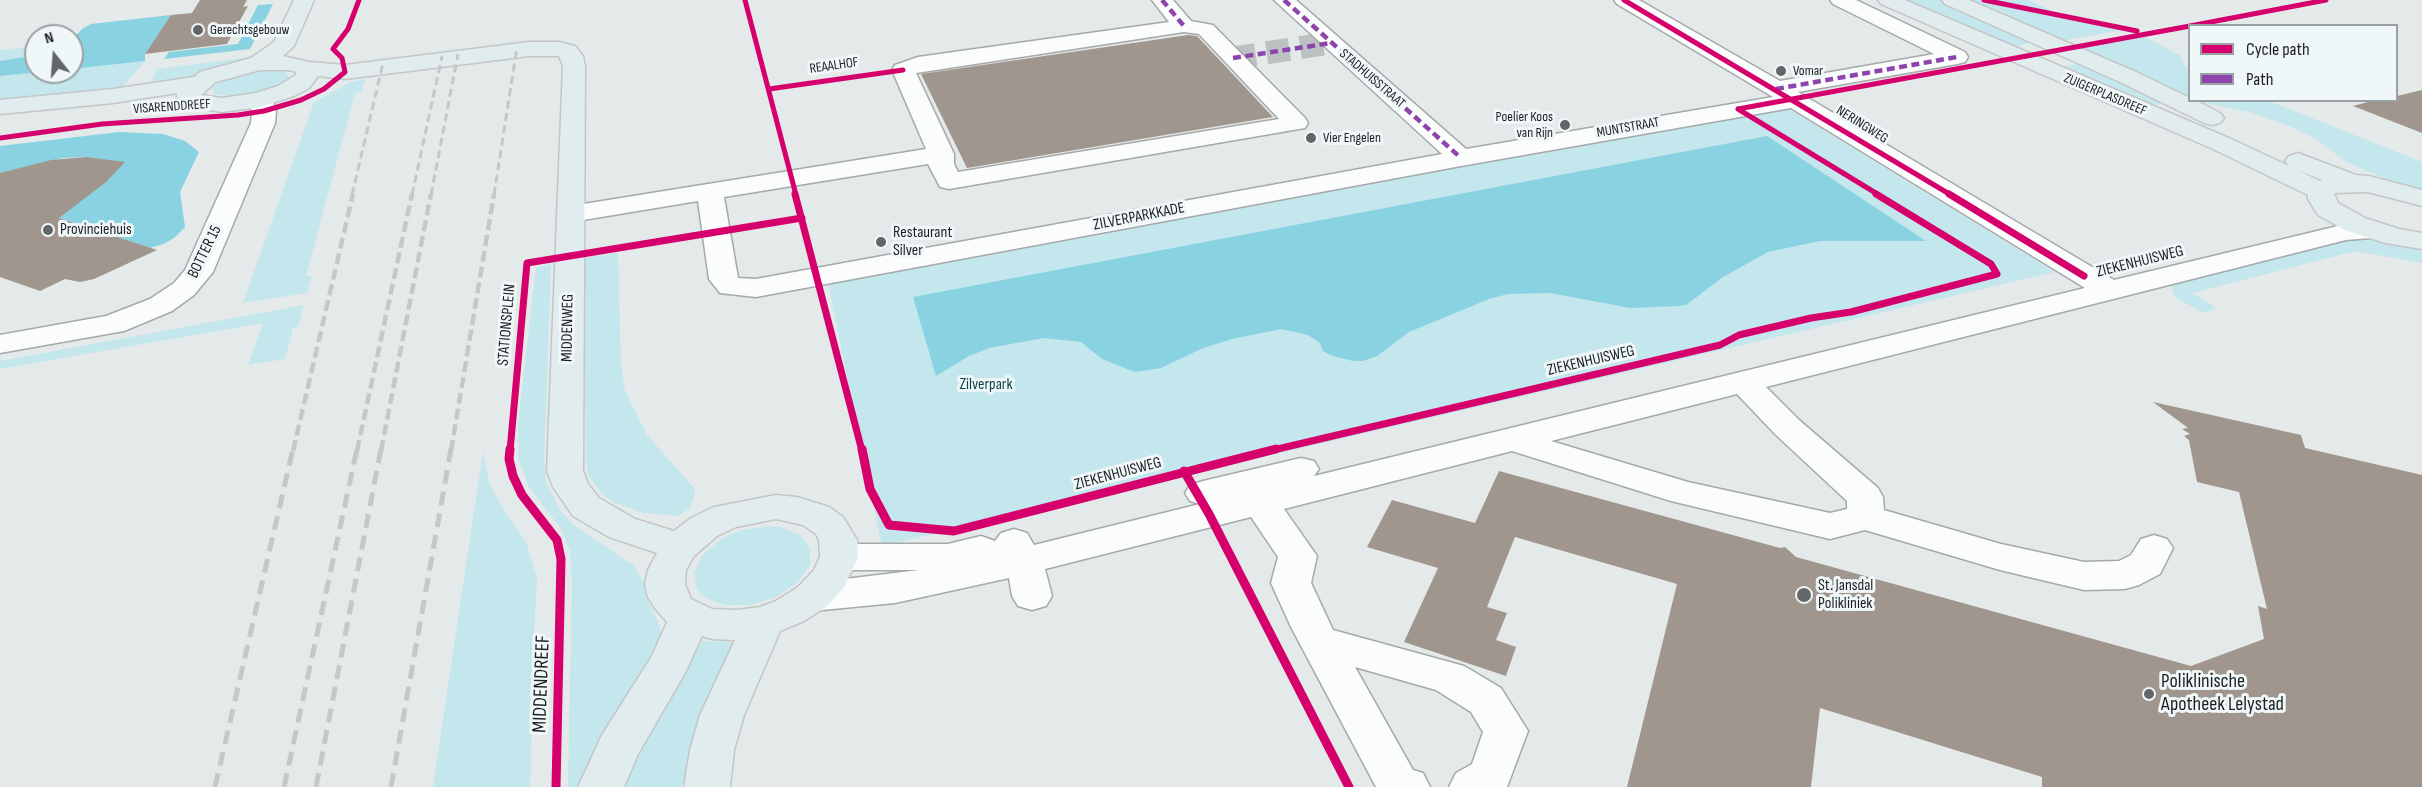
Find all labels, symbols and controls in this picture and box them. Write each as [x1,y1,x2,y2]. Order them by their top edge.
place label: Gerechtsgebouw [210,22,289,38]
marker: Gerechtsgebouw [191,23,205,37]
north arrow [24,24,84,84]
legend [2188,24,2398,102]
text: N [42,28,56,49]
text: Cycle path [2246,39,2310,60]
street label: STADHUISSTRAAT [1336,46,1408,112]
street label: REAALHOF [809,54,859,78]
place label: Vomar [1793,63,1823,79]
marker: Vomar [1774,64,1788,78]
text: Path [2246,69,2274,90]
street label: ZUIGERPLASDREEF [2061,70,2149,120]
street label: VISARENDDREEF [133,96,211,118]
street label: NERINGWEG [1833,103,1891,147]
place label: Poelier Koos van Rijn [1496,109,1553,142]
street label: MUNTSTRAAT [1595,114,1661,142]
marker: Poelier Koos van Rijn [1558,118,1572,132]
place label: Vier Engelen [1323,130,1381,146]
marker: Vier Engelen [1304,131,1318,145]
street label: ZILVERPARKKADE [1092,199,1186,235]
place label: Provinciehuis [60,220,132,240]
street label: BOTTER 15 [184,222,226,282]
marker: Provinciehuis [41,223,55,237]
place label: Restaurant Silver [893,223,952,261]
marker: Restaurant Silver [874,235,888,249]
street label: ZIEKENHUISWEG [2094,242,2186,282]
street label: STATIONSPLEIN [494,283,520,367]
street label: MIDDENWEG [558,294,578,362]
street label: ZIEKENHUISWEG [1545,342,1637,380]
park label: Zilverpark [959,375,1013,395]
street label: ZIEKENHUISWEG [1072,453,1164,495]
place label: St. Jansdal Polikliniek [1818,576,1873,614]
marker: St. Jansdal Polikliniek [1795,586,1813,604]
street label: MIDDENDREEF [528,635,556,733]
place label: Poliklinische Apotheek Lelystad [2161,670,2284,717]
marker: Poliklinische Apotheek Lelystad [2142,687,2156,701]

